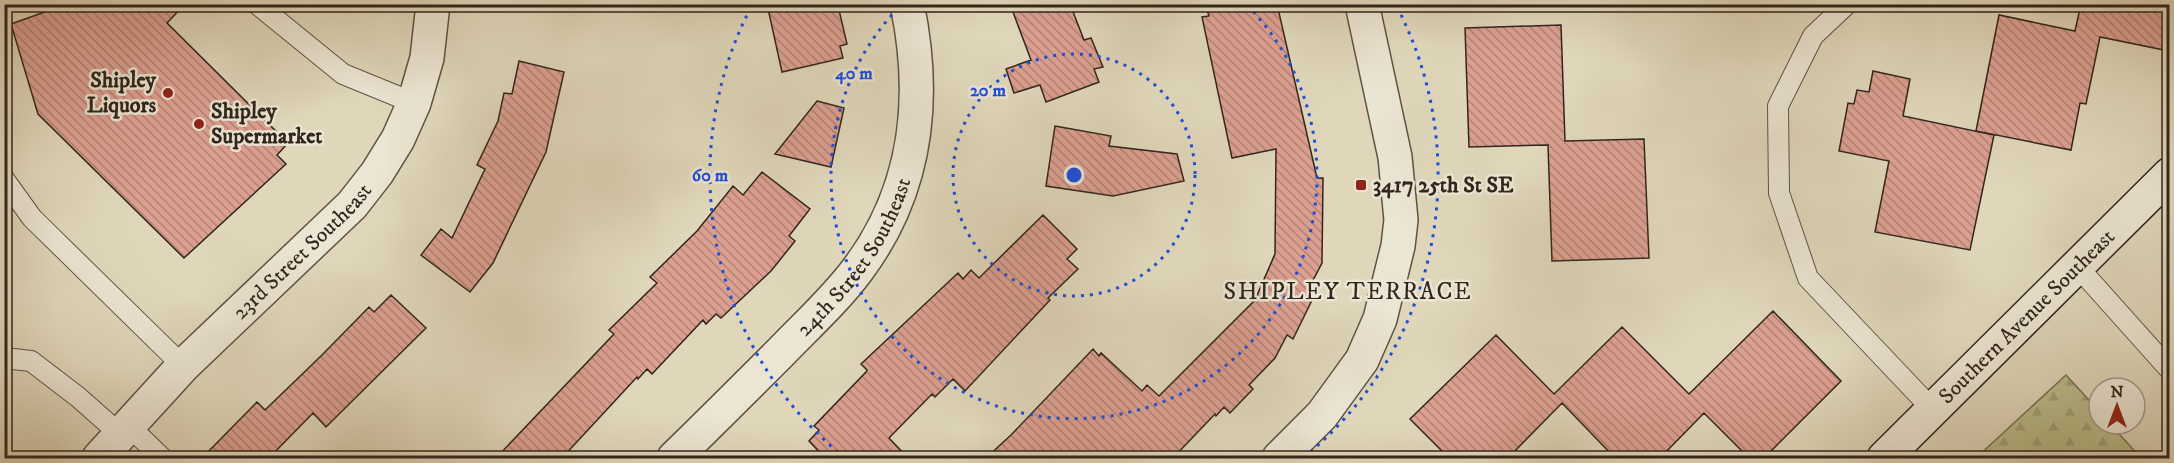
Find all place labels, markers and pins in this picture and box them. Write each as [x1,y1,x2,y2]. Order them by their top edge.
place label: Shipley Liquors [87,67,157,119]
marker: Shipley Liquors [161,86,175,100]
place label: Shipley Supermarket [211,98,322,150]
marker: Shipley Supermarket [192,117,206,131]
centre of rings [1064,165,1084,185]
place label: 3417 25th St SE [1373,172,1514,199]
marker: 3417 25th St SE [1354,178,1368,192]

